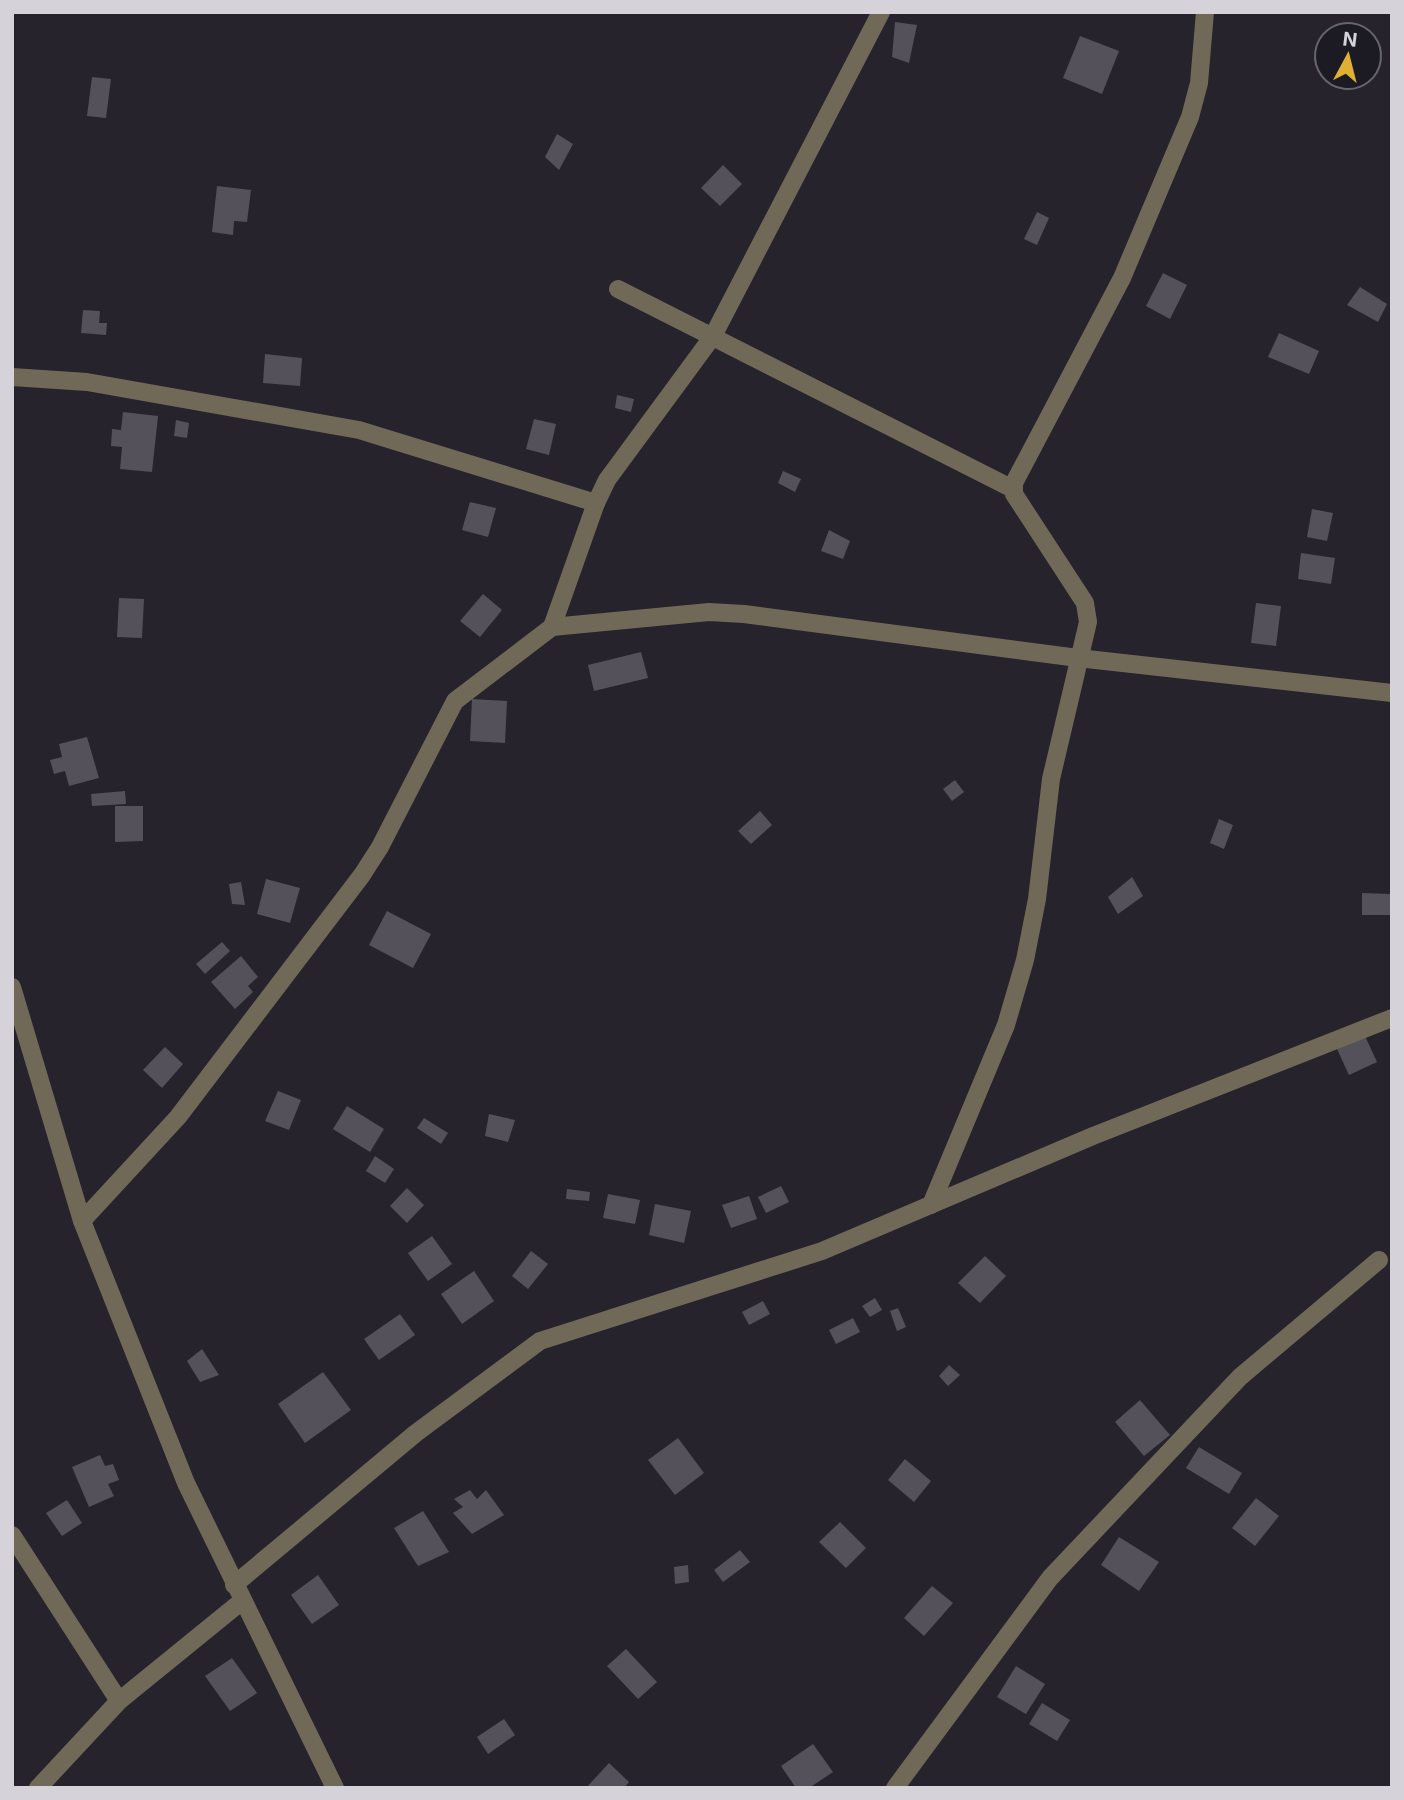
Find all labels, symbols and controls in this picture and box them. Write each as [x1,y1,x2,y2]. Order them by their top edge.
north arrow [1313,21,1383,91]
text: N [1341,27,1359,52]

